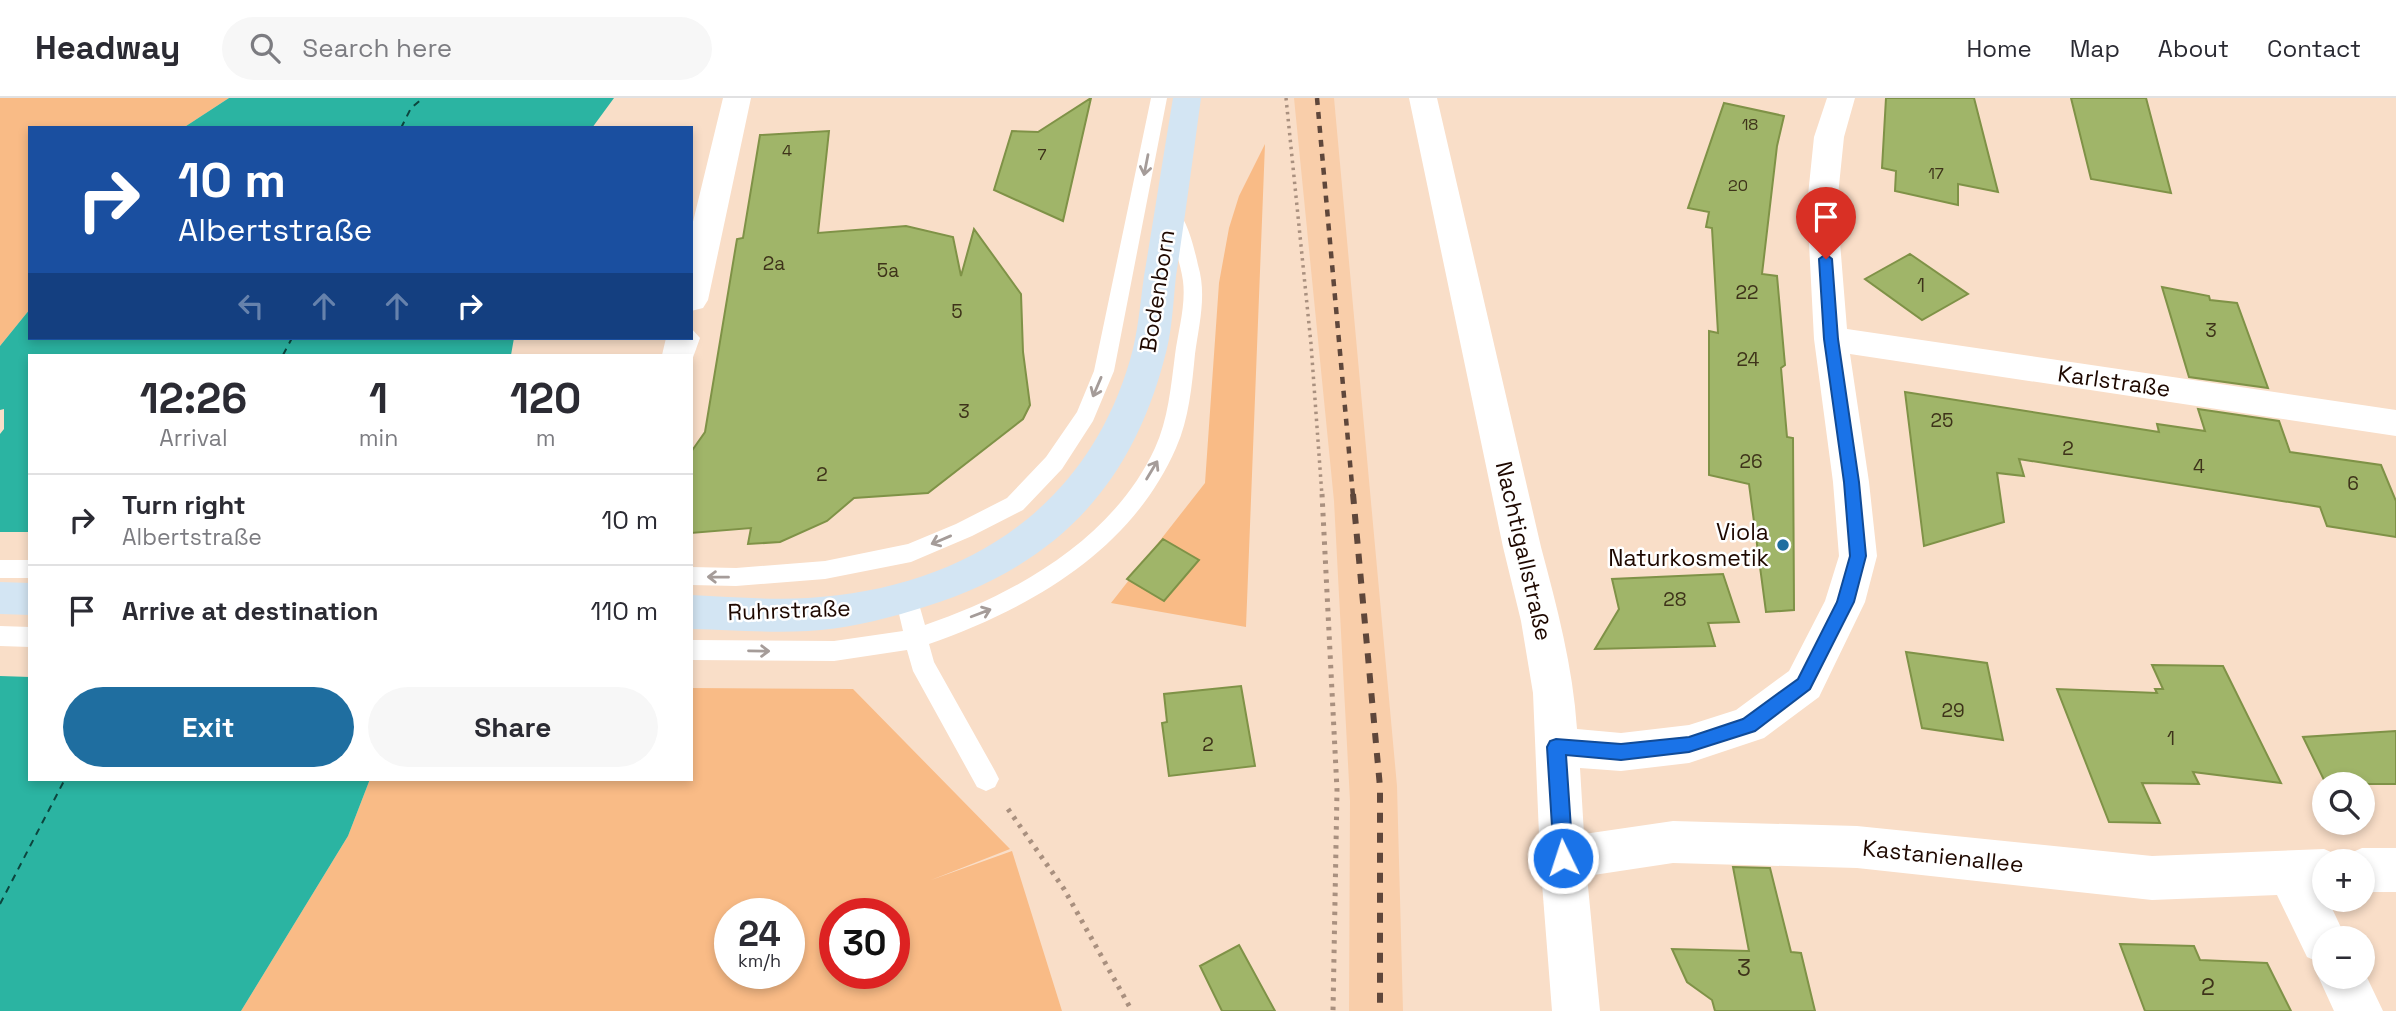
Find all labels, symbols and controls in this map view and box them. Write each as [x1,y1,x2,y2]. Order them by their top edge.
search box [222,17,712,80]
text: Headway [35,27,180,69]
icon: search [246,29,284,67]
text: Search here [302,31,452,65]
text: Home [1966,33,2032,64]
text: Map [2070,33,2120,64]
text: About [2158,33,2229,64]
text: Contact [2267,33,2361,64]
house number: 18 [1742,114,1758,135]
house number: 4 [782,140,792,161]
house number: 7 [1037,144,1047,165]
text: 10 m [178,149,286,211]
one-way arrow [1138,153,1152,176]
icon: right [63,154,154,245]
house number: 17 [1928,163,1944,184]
house number: 20 [1728,175,1748,196]
pin [1796,187,1856,259]
icon: arrive [1807,198,1845,236]
text: Albertstraße [178,210,373,250]
street label: Bodenborn [1133,228,1181,354]
house number: 2a [763,251,785,276]
house number: 5a [877,258,899,283]
house number: 1 [1917,273,1925,298]
house number: 22 [1736,280,1758,305]
icon: left [232,287,270,325]
icon: ahead [305,287,343,325]
icon: ahead [378,287,416,325]
icon: right [451,287,489,325]
house number: 5 [951,299,963,324]
house number: 3 [2205,318,2217,343]
house number: 24 [1737,347,1760,372]
street label: Karlstraße [2056,358,2172,404]
text: 12:26 [140,372,247,425]
text: 1 [369,372,388,425]
text: 120 [510,372,581,425]
one-way arrow [1090,376,1103,397]
house number: 3 [958,399,970,424]
house number: 25 [1931,408,1953,433]
text: Arrival [159,423,228,453]
text: min [359,423,398,453]
text: m [536,423,556,453]
house number: 2 [2062,436,2074,461]
house number: 26 [1739,449,1763,474]
house number: 4 [2193,454,2205,479]
street label: Nachtigallstraße [1489,458,1559,644]
one-way arrow [1146,461,1160,481]
house number: 2 [816,462,828,487]
house number: 6 [2347,471,2359,496]
text: Turn right [122,488,246,522]
icon: right [63,501,101,539]
text: 10 m [601,503,658,537]
place label: Viola Naturkosmetik [1608,517,1769,573]
text: Albertstraße [122,522,262,552]
one-way arrow [930,535,952,548]
marker: Viola Naturkosmetik [1775,537,1791,553]
one-way arrow [706,570,729,583]
house number: 28 [1663,587,1687,612]
icon: arrive [63,592,101,630]
street label: Ruhrstraße [727,593,851,627]
text: Arrive at destination [122,594,379,628]
text: 110 m [591,594,658,628]
one-way arrow [970,606,992,619]
one-way arrow [748,645,771,658]
button: Exit [63,687,354,767]
button: Share [368,687,658,767]
house number: 29 [1941,698,1965,723]
house number: 1 [2167,726,2175,751]
house number: 2 [1202,732,1214,757]
map controls [2312,772,2375,989]
button: search [2312,772,2375,835]
position arrow [1526,821,1600,895]
street label: Kastanienallee [1861,833,2025,879]
button: + [2312,849,2375,912]
speed limit sign: 30 [819,898,910,989]
text: 24 [738,912,781,956]
button: − [2312,926,2375,989]
text: km/h [738,949,781,972]
house number: 3 [1737,953,1751,983]
house number: 2 [2201,972,2215,1002]

